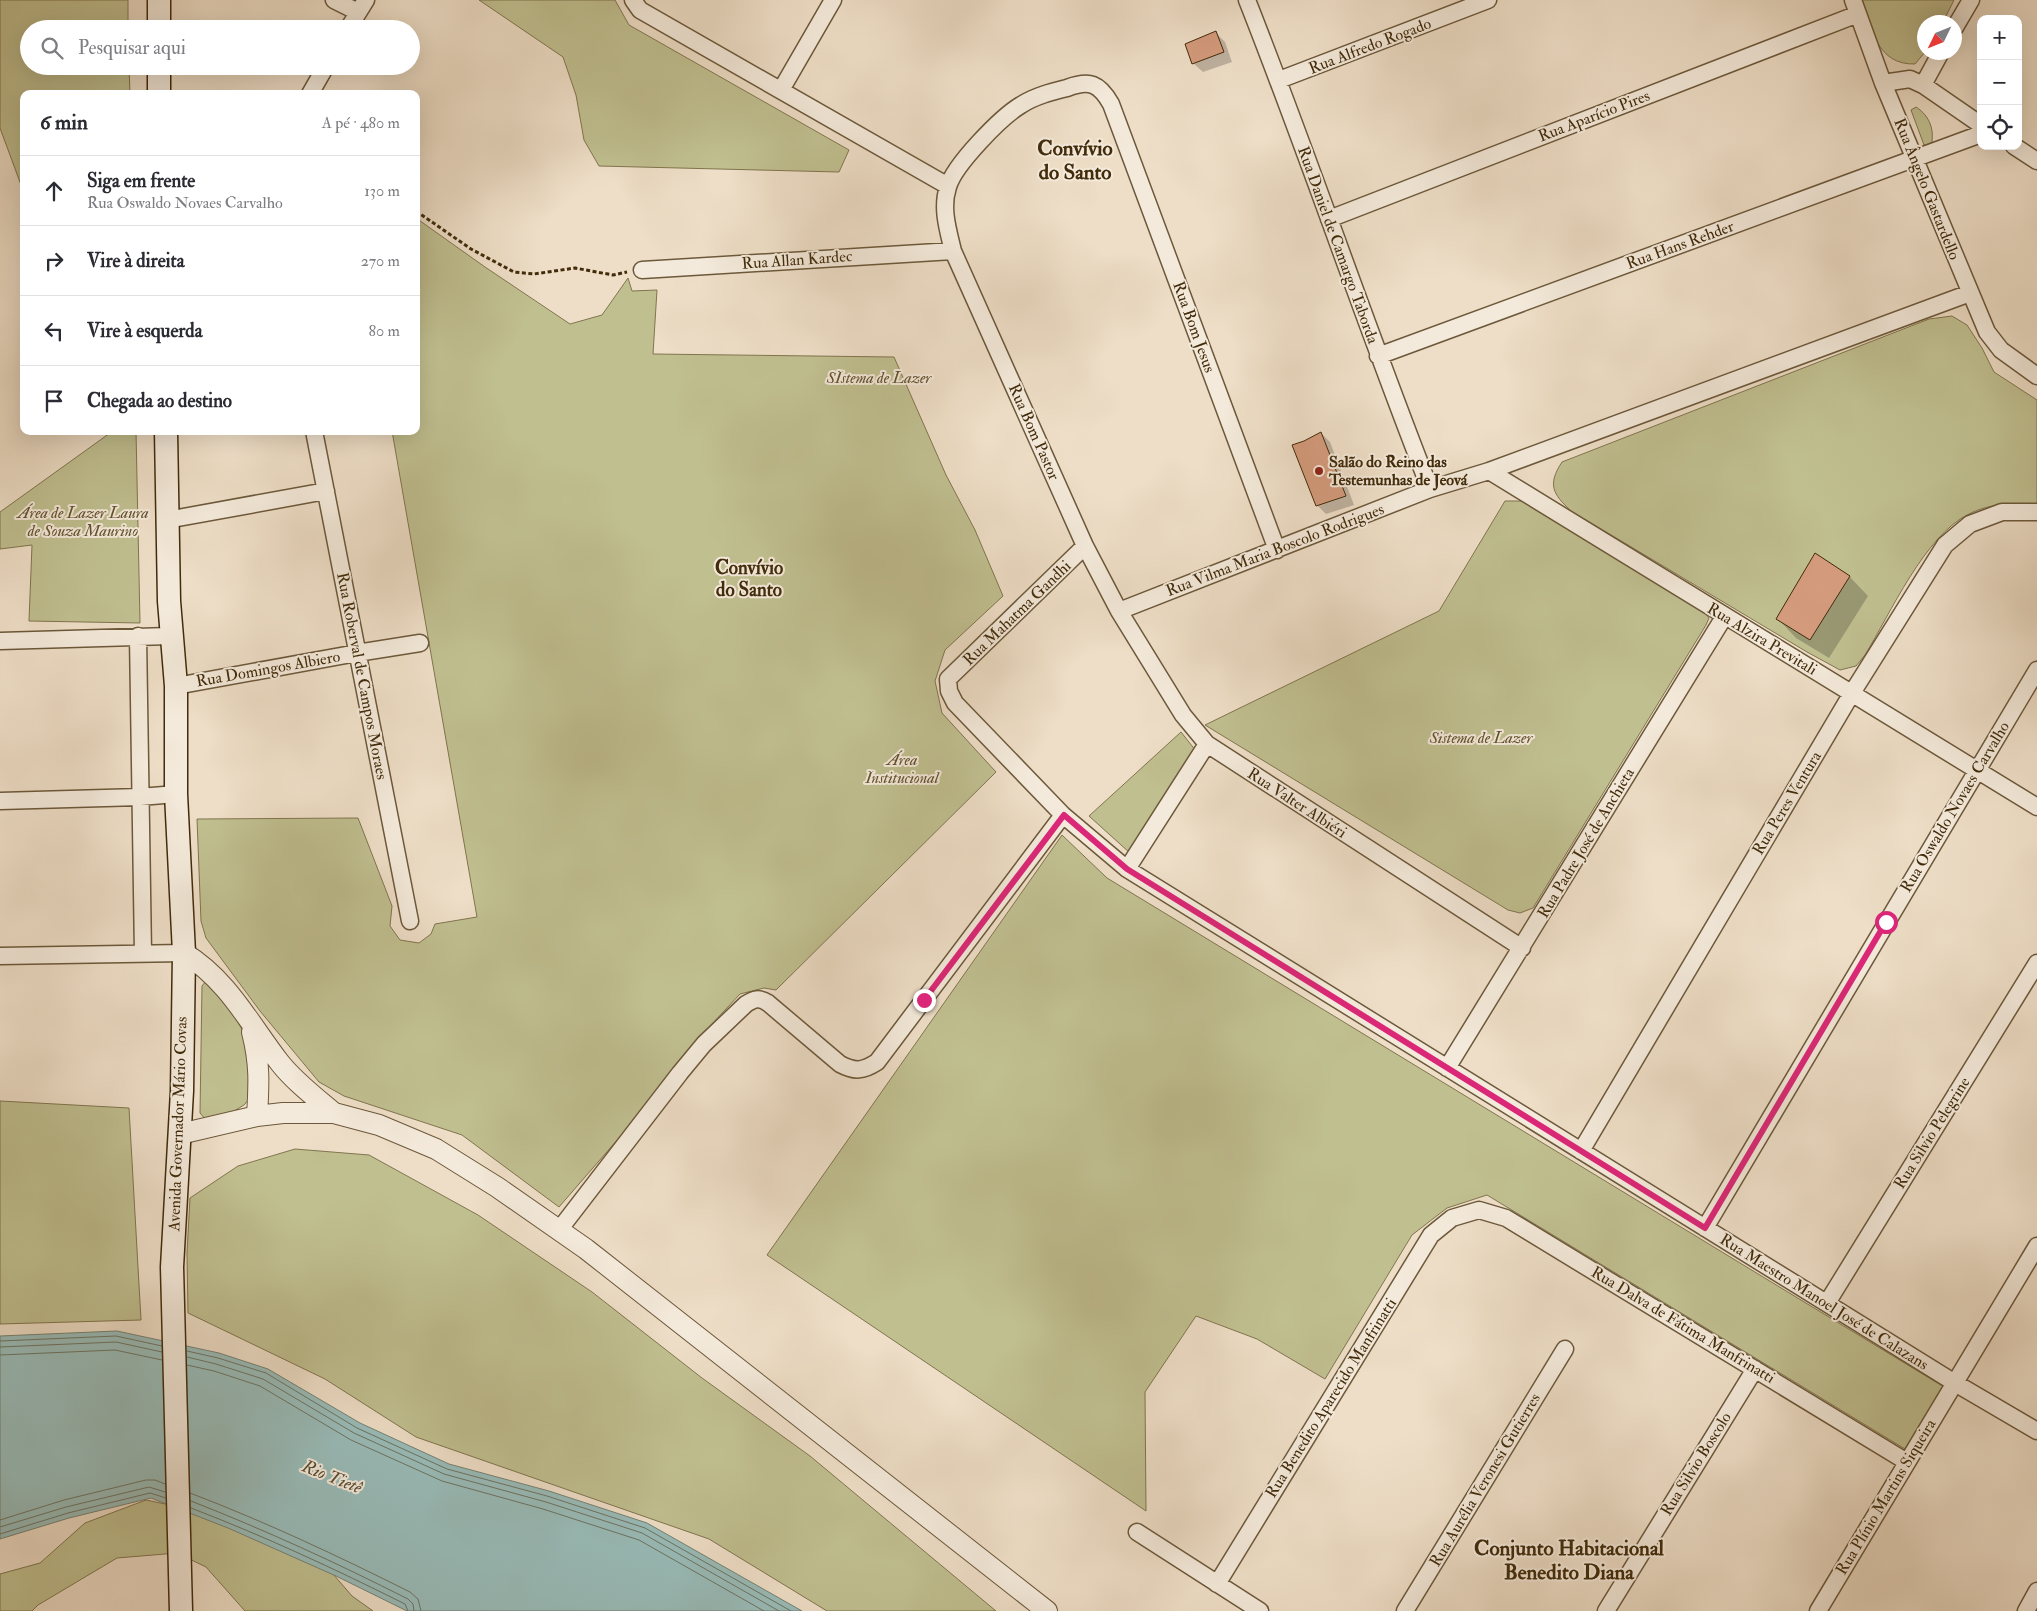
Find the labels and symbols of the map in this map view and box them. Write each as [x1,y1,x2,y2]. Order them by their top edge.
street label: Rua Alfredo Rogado [1306,13,1434,79]
north arrow [1917,15,1962,60]
street label: Rua Aparício Pires [1535,86,1653,147]
street label: Rua Ângelo Gastardello [1889,115,1965,263]
district label: Convívio do Santo [1037,135,1113,186]
street label: Rua Daniel de Camargo Taborda [1293,144,1383,347]
street label: Rua Hans Rehder [1623,216,1737,274]
street label: Rua Allan Kardec [741,246,853,274]
street label: Rua Bom Jesus [1167,279,1220,376]
park label: SIstema de Lazer [826,368,932,388]
street label: Rua Bom Pastor [1004,381,1064,483]
place label: Salão do Reino das Testemunhas de Jeová [1328,452,1468,491]
marker: Salão do Reino das Testemunhas de Jeová [1313,465,1325,477]
street label: Rua Vilma Maria Boscolo Rodrigues [1163,499,1387,601]
park label: Área de Lazer Laura de Souza Maurino [15,503,149,541]
district label: Convívio do Santo [715,556,783,602]
street label: Rua Mahatma Gandhi [959,556,1075,670]
street label: Rua Roberval de Campos Moraes [331,571,392,782]
street label: Rua Alzira Previtali [1703,598,1821,680]
street label: Rua Domingos Albiero [194,646,342,692]
street label: Rua Oswaldo Novaes Carvalho [1896,718,2014,896]
park label: Sistema de Lazer [1429,728,1533,748]
street label: Rua Peres Ventura [1748,747,1826,858]
park label: Área Institucional [865,750,940,788]
street label: Rua Valter Albiéri [1244,763,1350,843]
street label: Rua Padre José de Anchieta [1533,764,1640,922]
route start [1875,911,1898,934]
route end [913,989,936,1012]
street label: Avenida Governador Mário Covas [164,1016,192,1233]
street label: Rua Silvio Pelegrine [1890,1073,1975,1193]
street label: Rua Maestro Manoel José de Calazans [1715,1229,1932,1375]
street label: Rua Dalva de Fátima Manfrinatti [1587,1262,1779,1388]
street label: Rua Benedito Aparecido Manfrinatti [1261,1294,1402,1502]
street label: Rua Aurélia Veronesi Gutierres [1425,1390,1545,1570]
street label: Rua Silvio Boscolo [1656,1408,1736,1519]
street label: Rua Plínio Martins Siqueira [1832,1415,1941,1579]
water label: Rio Tietê [298,1454,366,1500]
district label: Conjunto Habitacional Benedito Diana [1474,1535,1665,1586]

